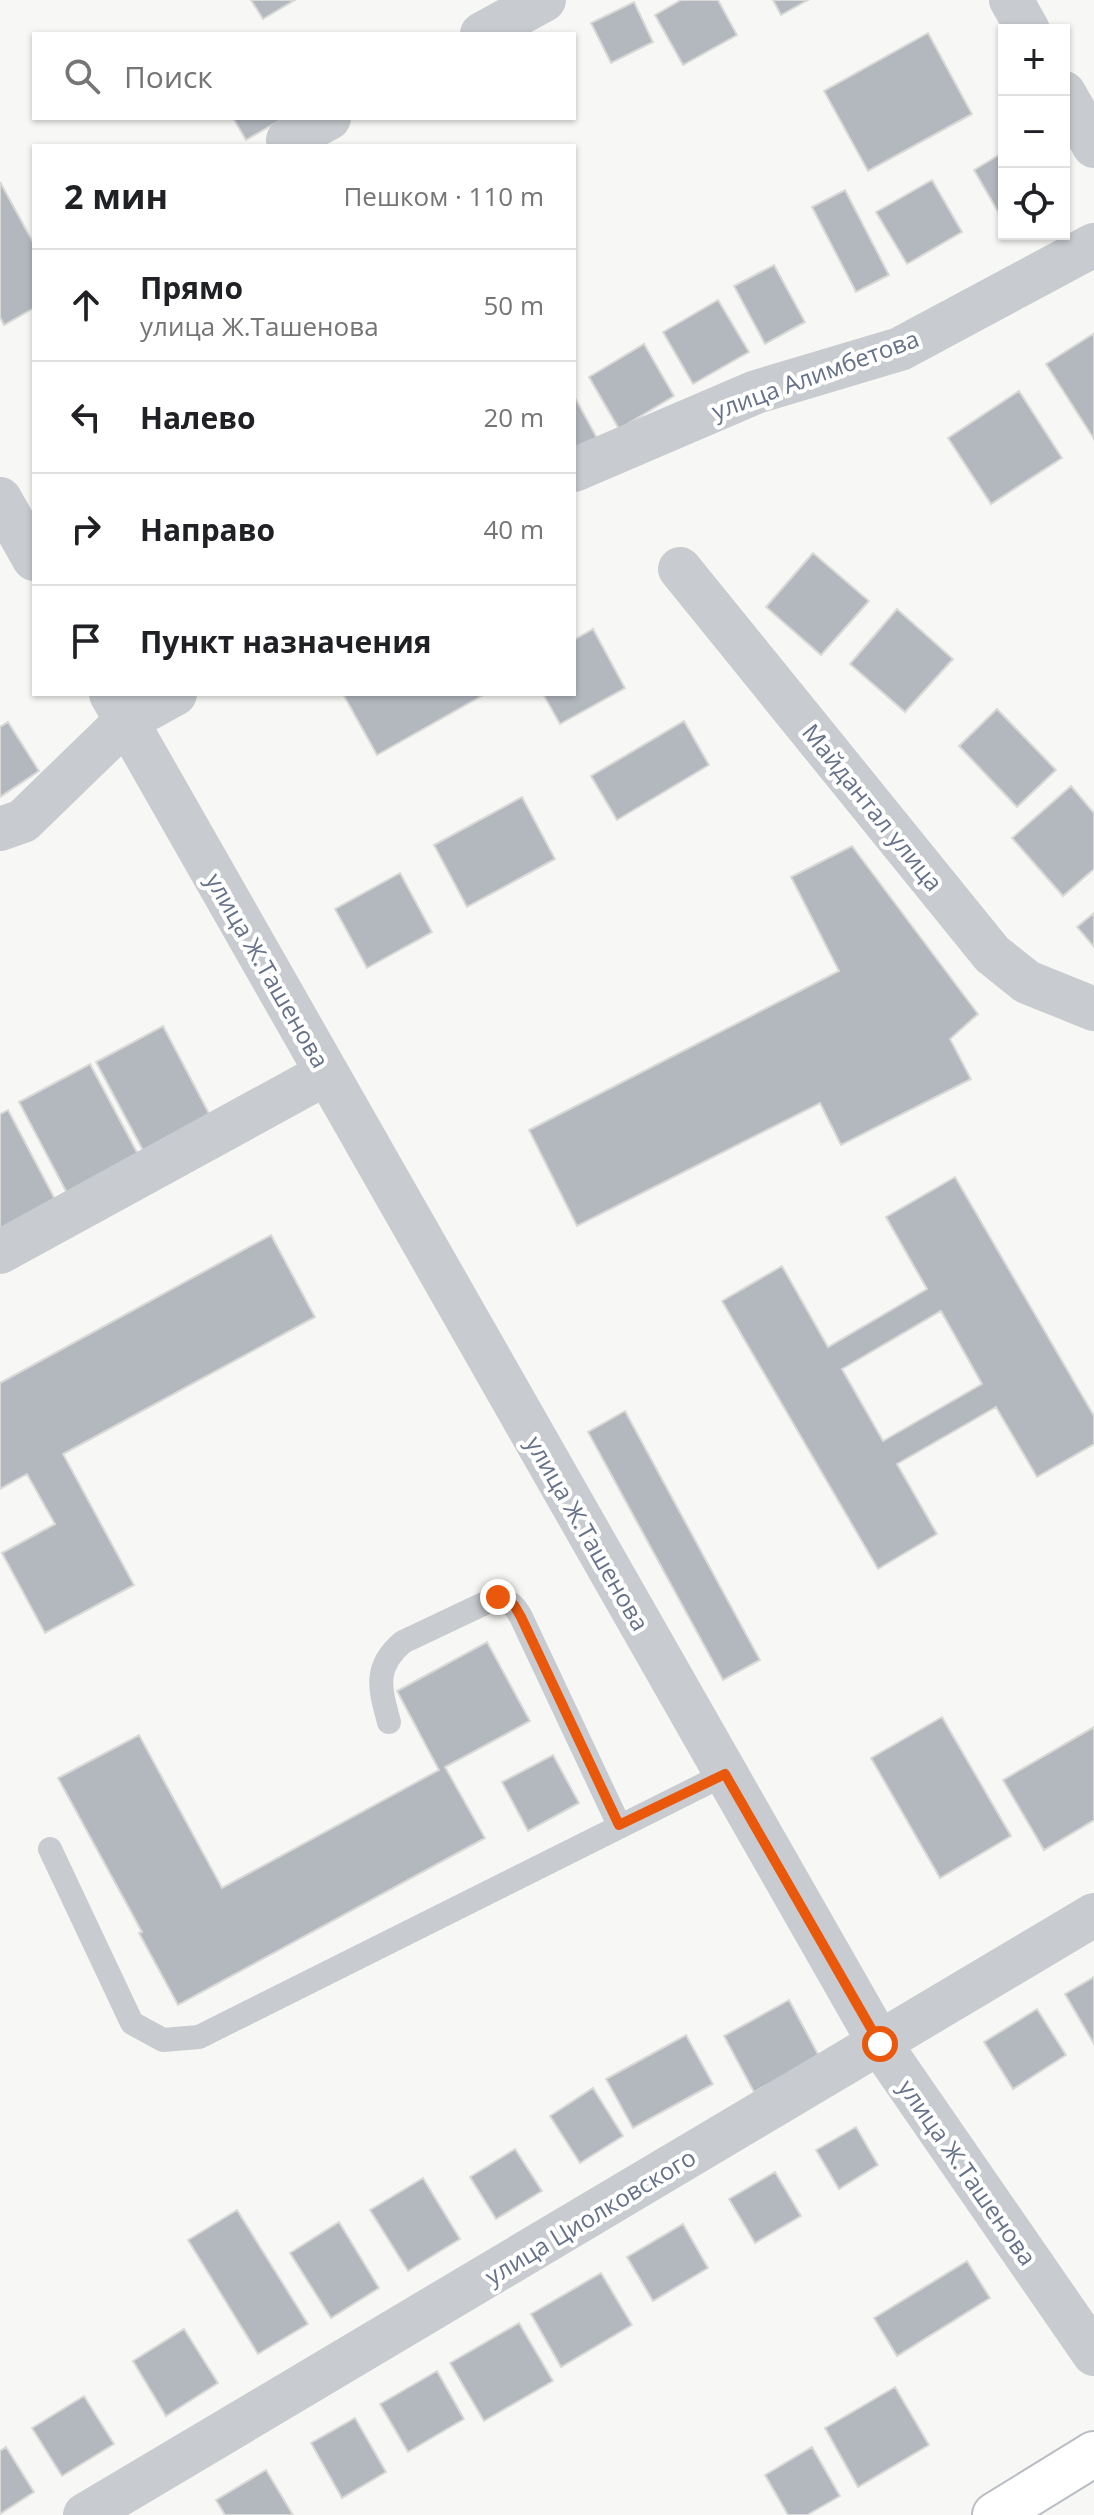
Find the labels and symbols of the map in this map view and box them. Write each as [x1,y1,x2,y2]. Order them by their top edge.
street label: улица Алимбетова [707,321,923,427]
street label: Майдантал улица [795,716,951,898]
street label: улица Ж.Ташенова [199,866,337,1074]
street label: улица Ж.Ташенова [519,1429,657,1637]
route end [480,1579,516,1615]
route start [862,2026,898,2062]
street label: улица Ж.Ташенова [891,2072,1045,2272]
street label: улица Циолковского [478,2140,702,2292]

